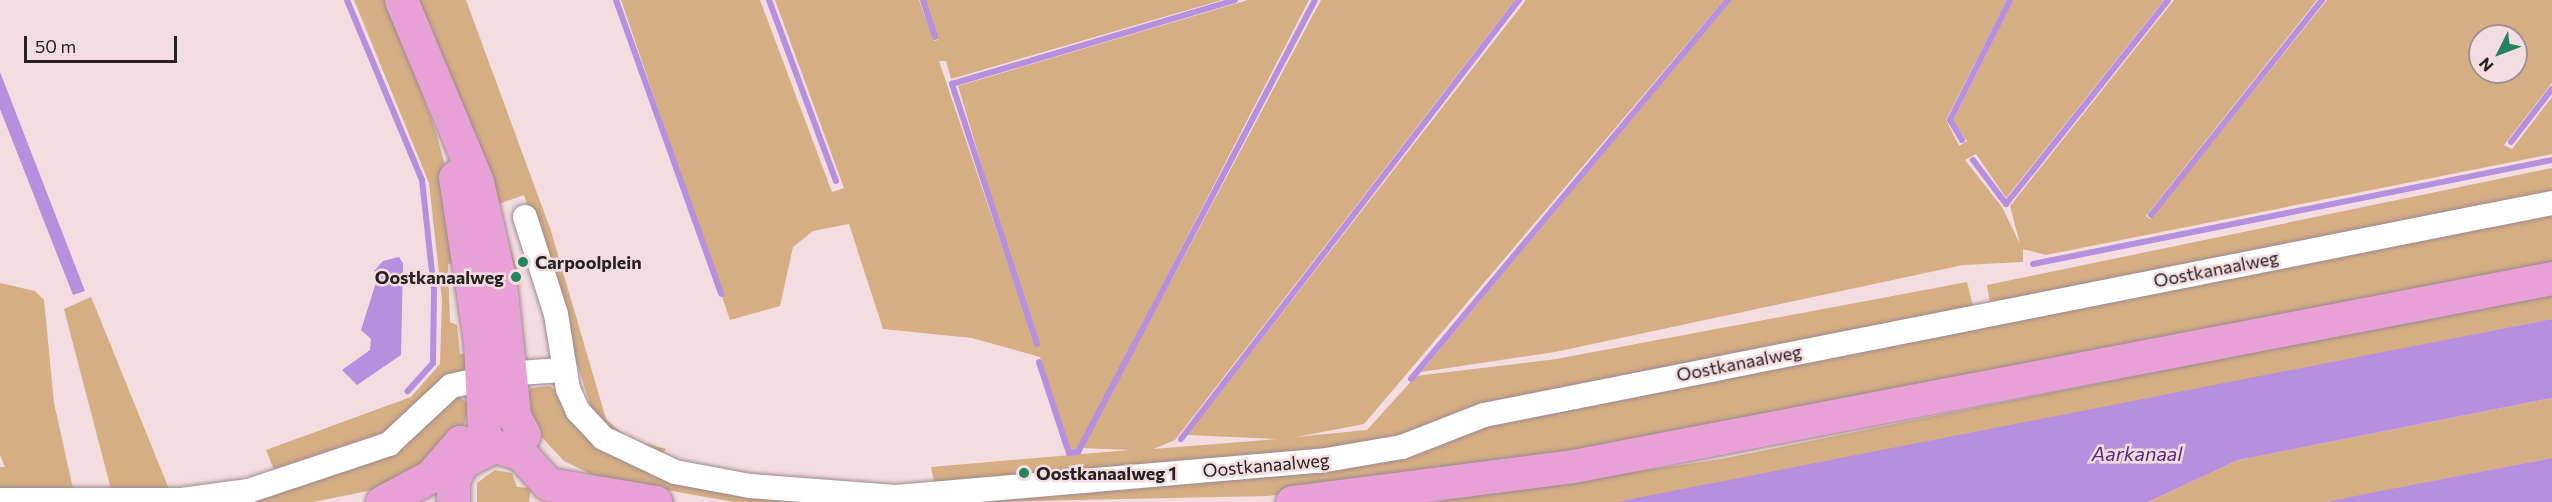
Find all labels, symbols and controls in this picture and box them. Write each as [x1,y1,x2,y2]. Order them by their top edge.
scale bar [27,24,180,62]
north arrow [2468,24,2528,84]
text: 50 m [35,35,76,57]
text: N [2475,54,2497,76]
street label: Oostkanaalweg [2152,246,2280,292]
place label: Carpoolplein [535,251,642,273]
marker: Carpoolplein [516,255,530,269]
place label: Oostkanaalweg [375,266,504,288]
marker: Oostkanaalweg [509,270,523,284]
street label: Oostkanaalweg [1675,340,1803,386]
water label: Aarkanaal [2092,441,2182,465]
street label: Oostkanaalweg [1202,449,1330,481]
place label: Oostkanaalweg 1 [1036,462,1177,484]
marker: Oostkanaalweg 1 [1017,466,1031,480]

